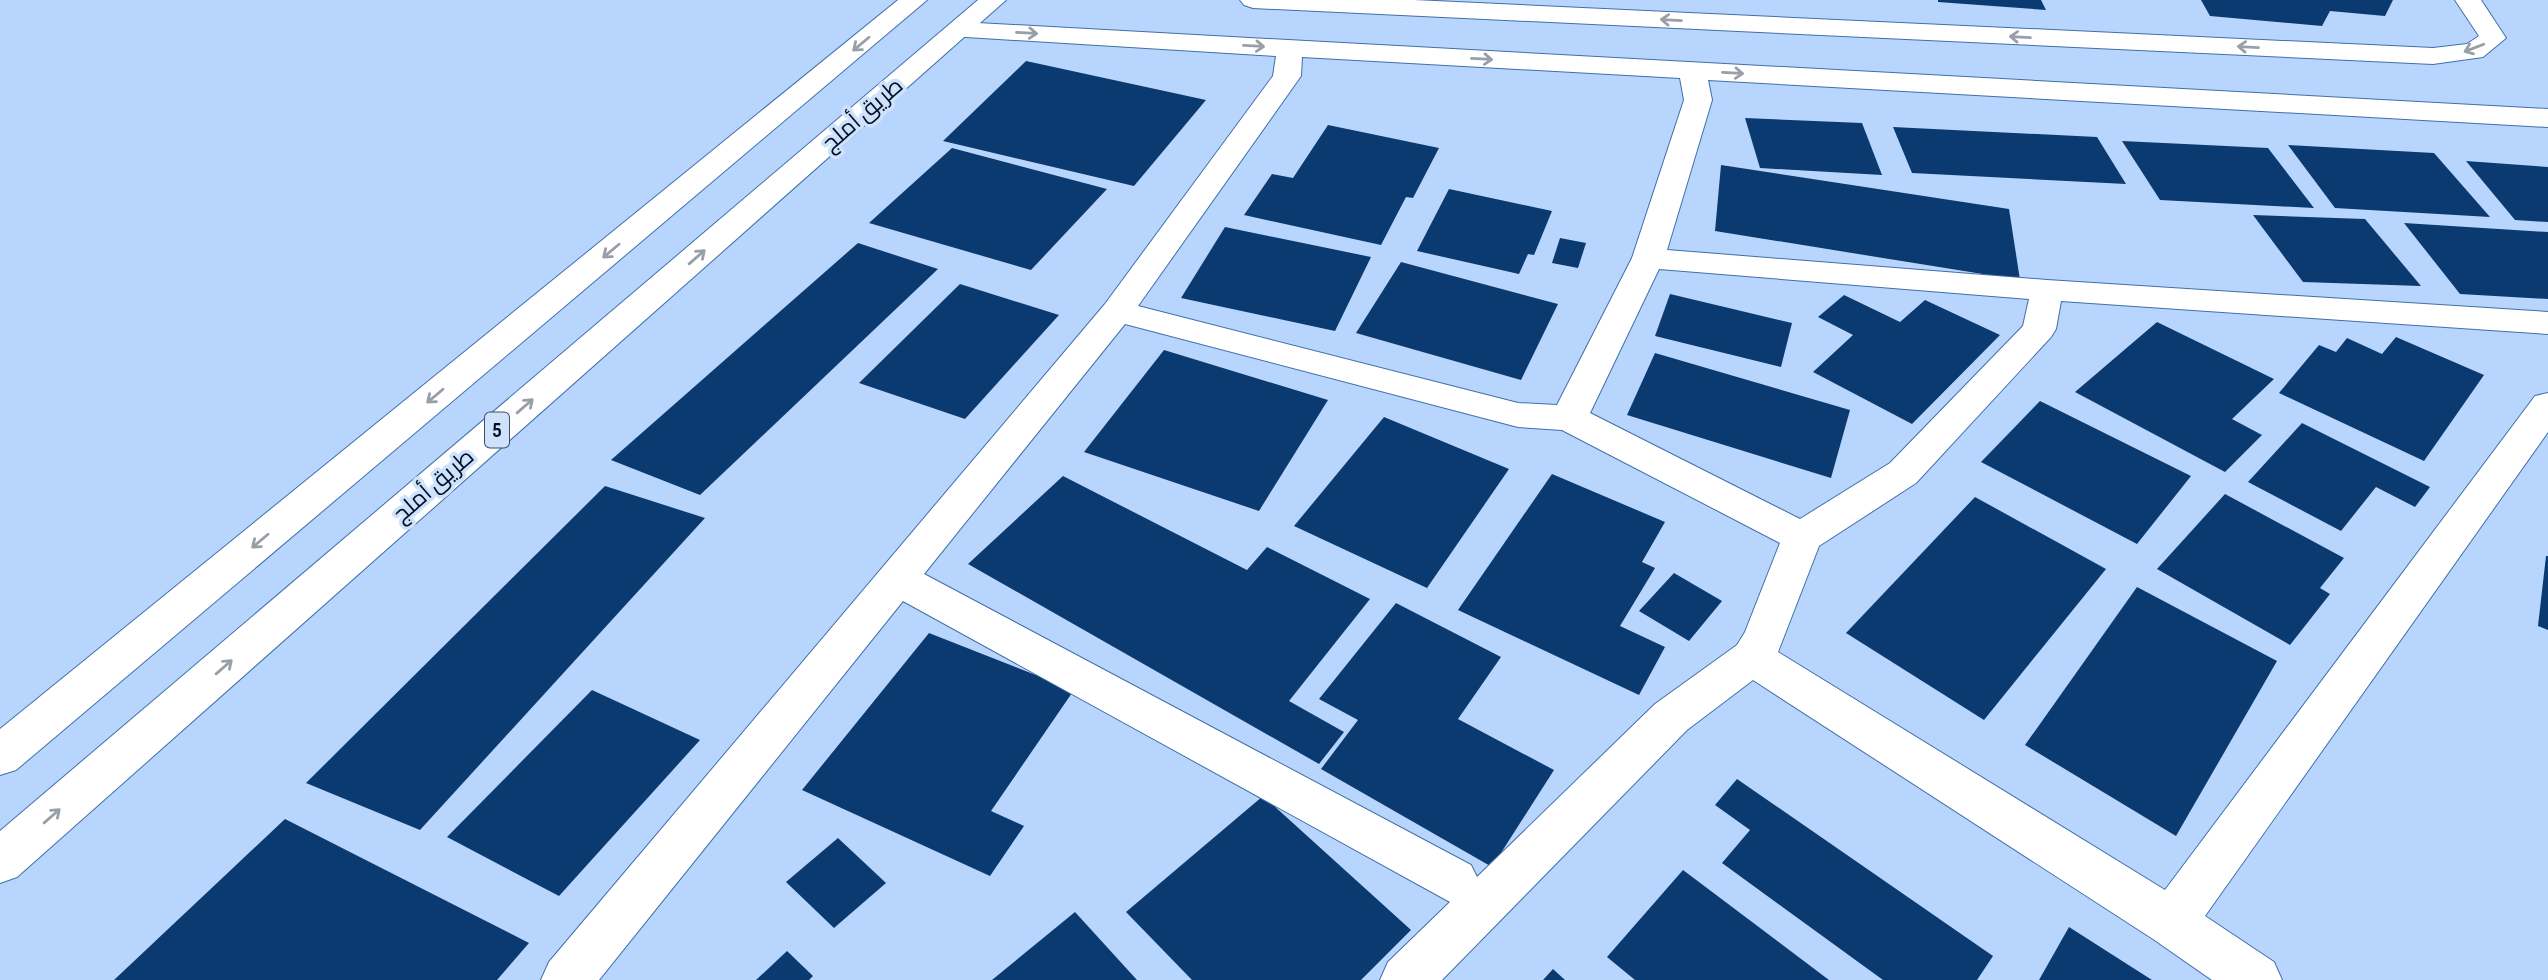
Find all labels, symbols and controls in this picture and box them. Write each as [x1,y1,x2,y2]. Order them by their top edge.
one-way arrow [1660,13,1683,26]
one-way arrow [1015,27,1038,40]
one-way arrow [2009,30,2032,43]
one-way arrow [853,36,871,51]
one-way arrow [1243,40,1265,53]
one-way arrow [2236,41,2259,54]
one-way arrow [2463,43,2485,56]
one-way arrow [1470,52,1493,65]
one-way arrow [1721,66,1744,79]
street label: طريق أملج [815,70,910,158]
one-way arrow [602,243,620,259]
one-way arrow [688,249,706,265]
one-way arrow [427,388,445,404]
one-way arrow [516,398,534,414]
road number: 5 [485,412,509,448]
street label: طريق أملج [386,441,481,529]
one-way arrow [251,533,269,549]
one-way arrow [214,659,232,675]
one-way arrow [42,808,60,824]

